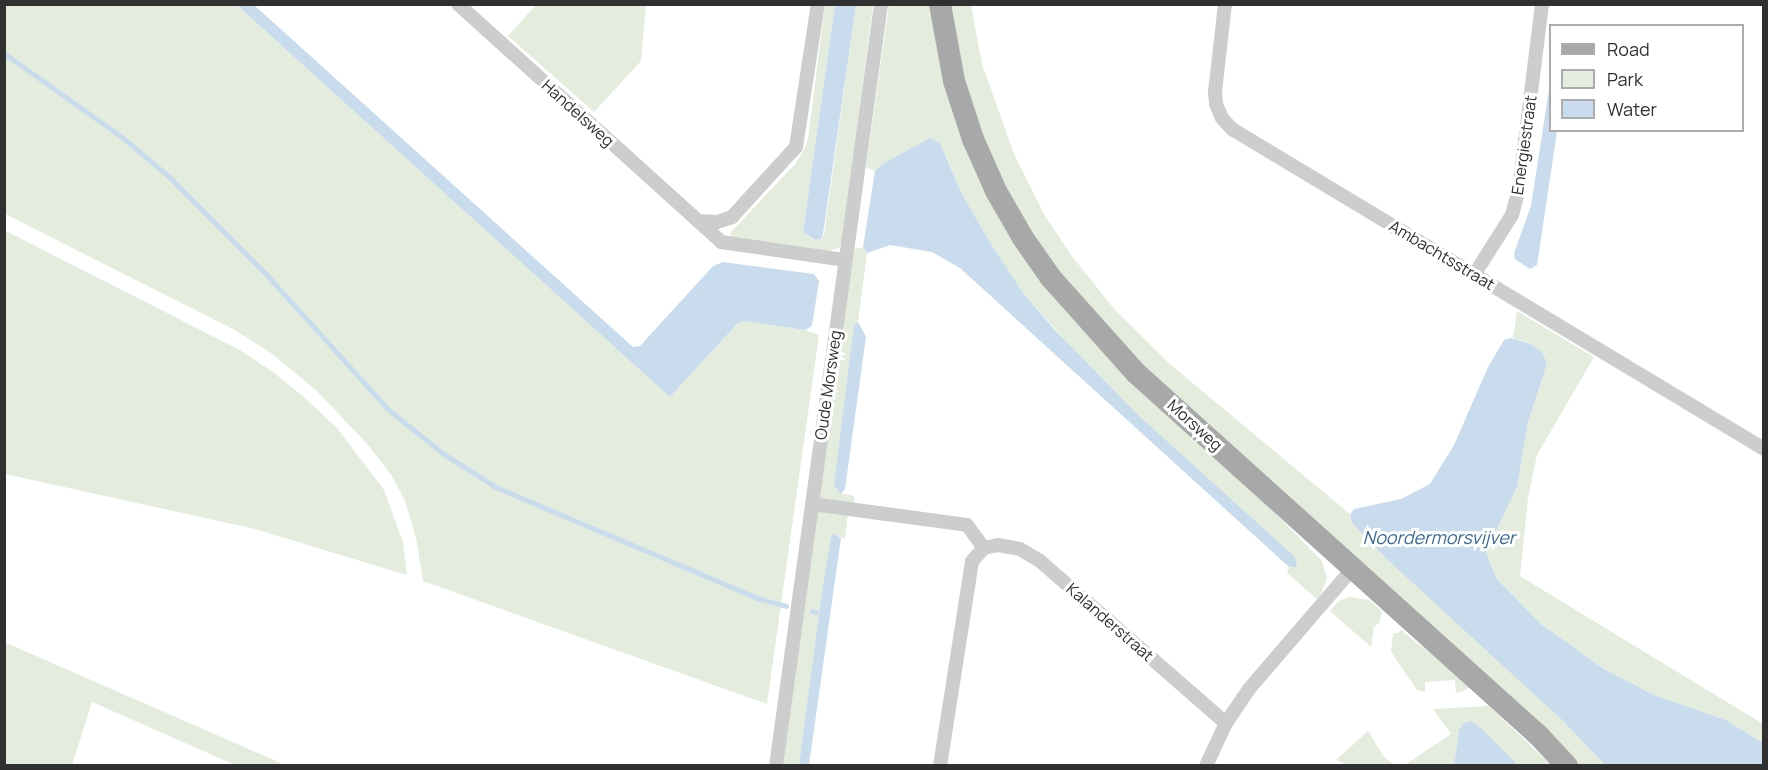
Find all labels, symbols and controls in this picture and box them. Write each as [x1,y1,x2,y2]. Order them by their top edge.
legend [1549,24,1744,132]
text: Road [1607,37,1650,61]
text: Park [1607,67,1643,91]
street label: Handelsweg [538,76,618,150]
street label: Energiestraat [1508,94,1540,196]
text: Water [1607,97,1657,121]
street label: Ambachtsstraat [1386,216,1498,294]
street label: Oude Morsweg [811,329,845,441]
street label: Morsweg [1164,395,1226,455]
water label: Noordermorsvijver [1363,526,1515,548]
street label: Kalanderstraat [1063,579,1157,665]

